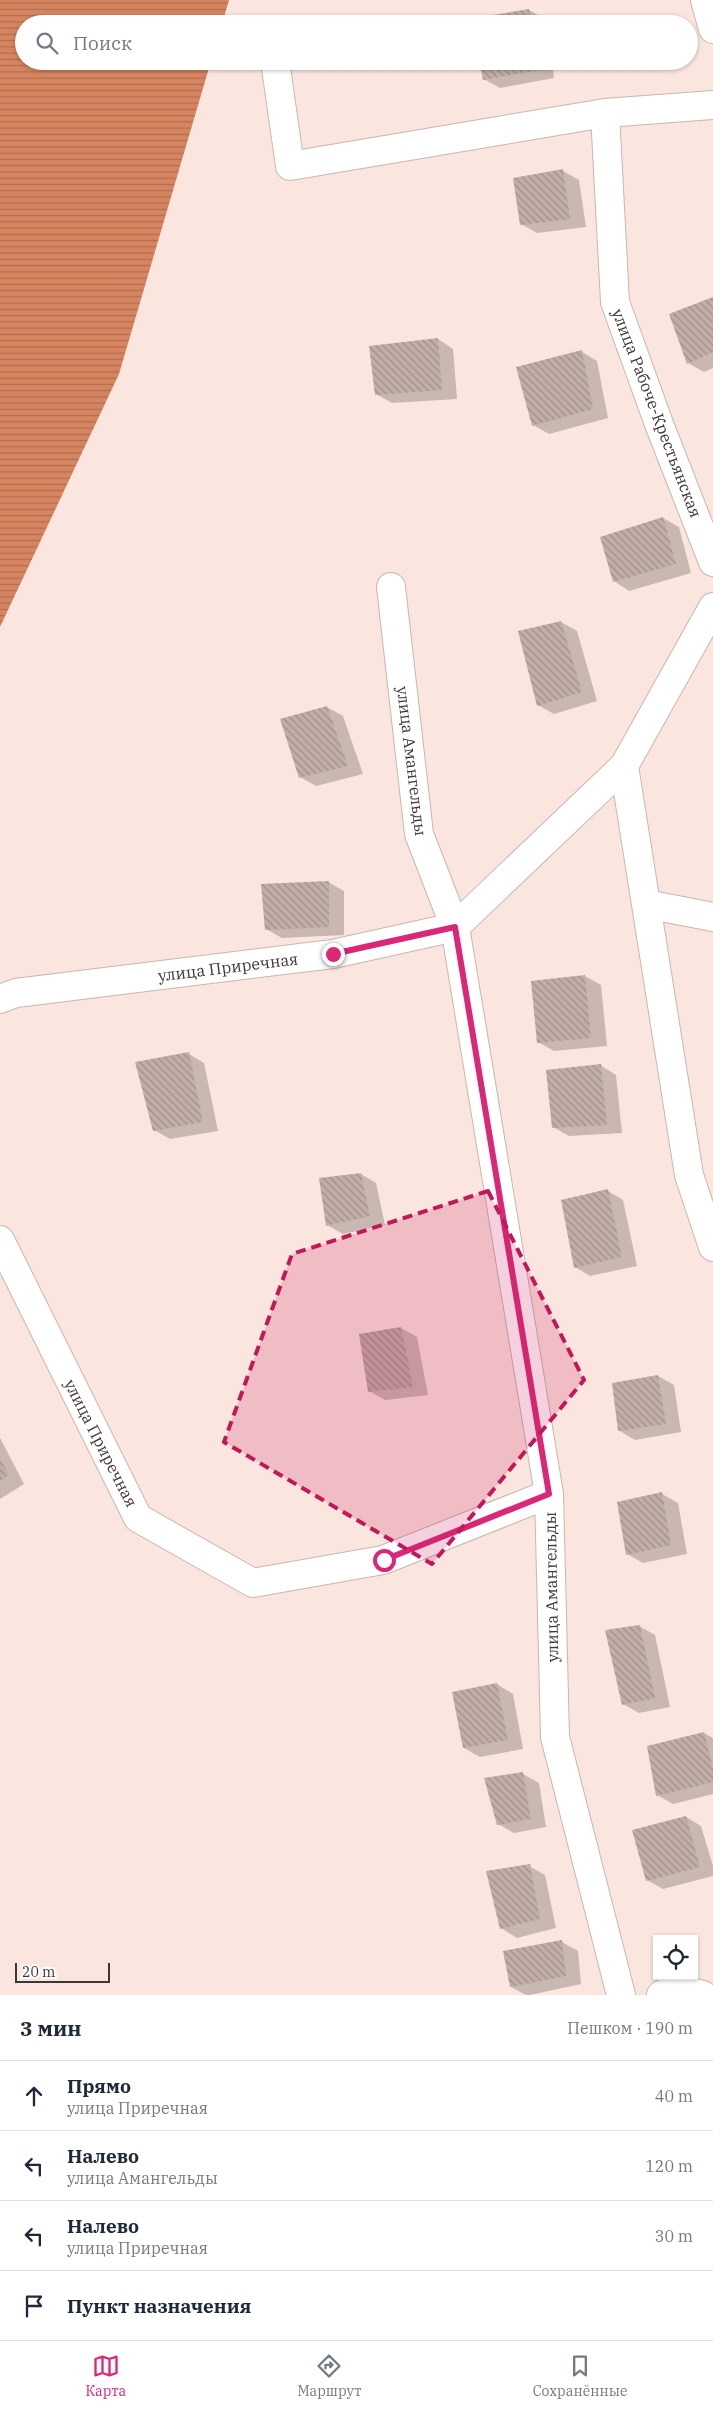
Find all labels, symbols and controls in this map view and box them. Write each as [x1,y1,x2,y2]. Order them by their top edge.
search box [15,15,698,70]
icon: search [33,29,61,57]
text: Поиск [73,31,132,55]
street label: улица Рабоче-Крестьянская [608,306,706,520]
street label: улица Амангельды [393,685,431,837]
route end [322,943,345,966]
street label: улица Приречная [157,948,299,986]
street label: улица Приречная [60,1376,142,1510]
street label: улица Амангельды [540,1511,562,1663]
route start [373,1549,396,1572]
map controls [653,1935,698,1980]
button: locate [653,1935,698,1980]
scale bar [15,1960,110,1983]
text: 20 m [22,1963,55,1981]
text: 3 мин [20,2014,82,2042]
text: Пешком · 190 m [567,2018,693,2038]
text: Прямо [67,2074,131,2098]
icon: ahead [20,2082,48,2110]
text: 40 m [655,2086,693,2106]
text: улица Приречная [67,2098,208,2118]
text: Налево [67,2144,139,2168]
icon: left [20,2152,48,2180]
text: 120 m [645,2156,693,2176]
text: улица Амангельды [67,2168,218,2188]
text: Налево [67,2214,139,2238]
icon: left [20,2222,48,2250]
text: 30 m [655,2226,693,2246]
text: улица Приречная [67,2238,208,2258]
icon: arrive [20,2292,48,2320]
text: Пункт назначения [67,2294,251,2318]
tab: Карта [86,2352,126,2400]
tab: Маршрут [297,2352,361,2400]
tab: Сохранённые [533,2352,627,2400]

